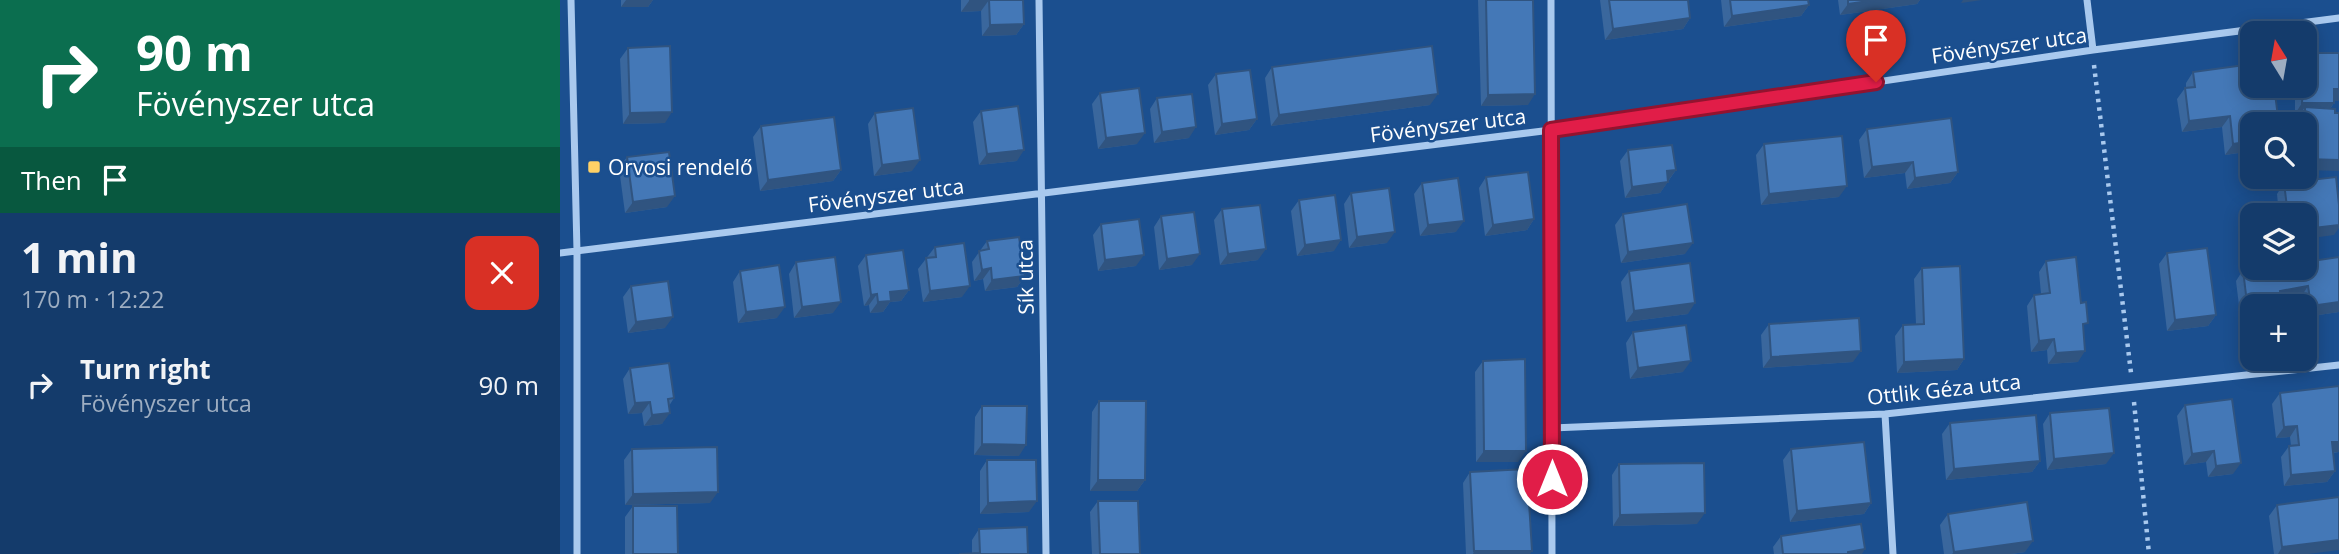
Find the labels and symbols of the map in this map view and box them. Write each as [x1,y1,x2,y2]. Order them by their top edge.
pin [1846,10,1906,82]
street label: Fövényszer utca [1929,20,2089,70]
north arrow [2240,21,2317,98]
street label: Fövényszer utca [1368,102,1528,148]
place label: Orvosi rendelő [608,153,753,181]
marker: Orvosi rendelő [586,159,602,175]
street label: Fövényszer utca [806,172,966,218]
street label: Sík utca [1010,239,1040,315]
street label: Ottlik Géza utca [1866,367,2022,411]
position arrow [1515,442,1589,516]

